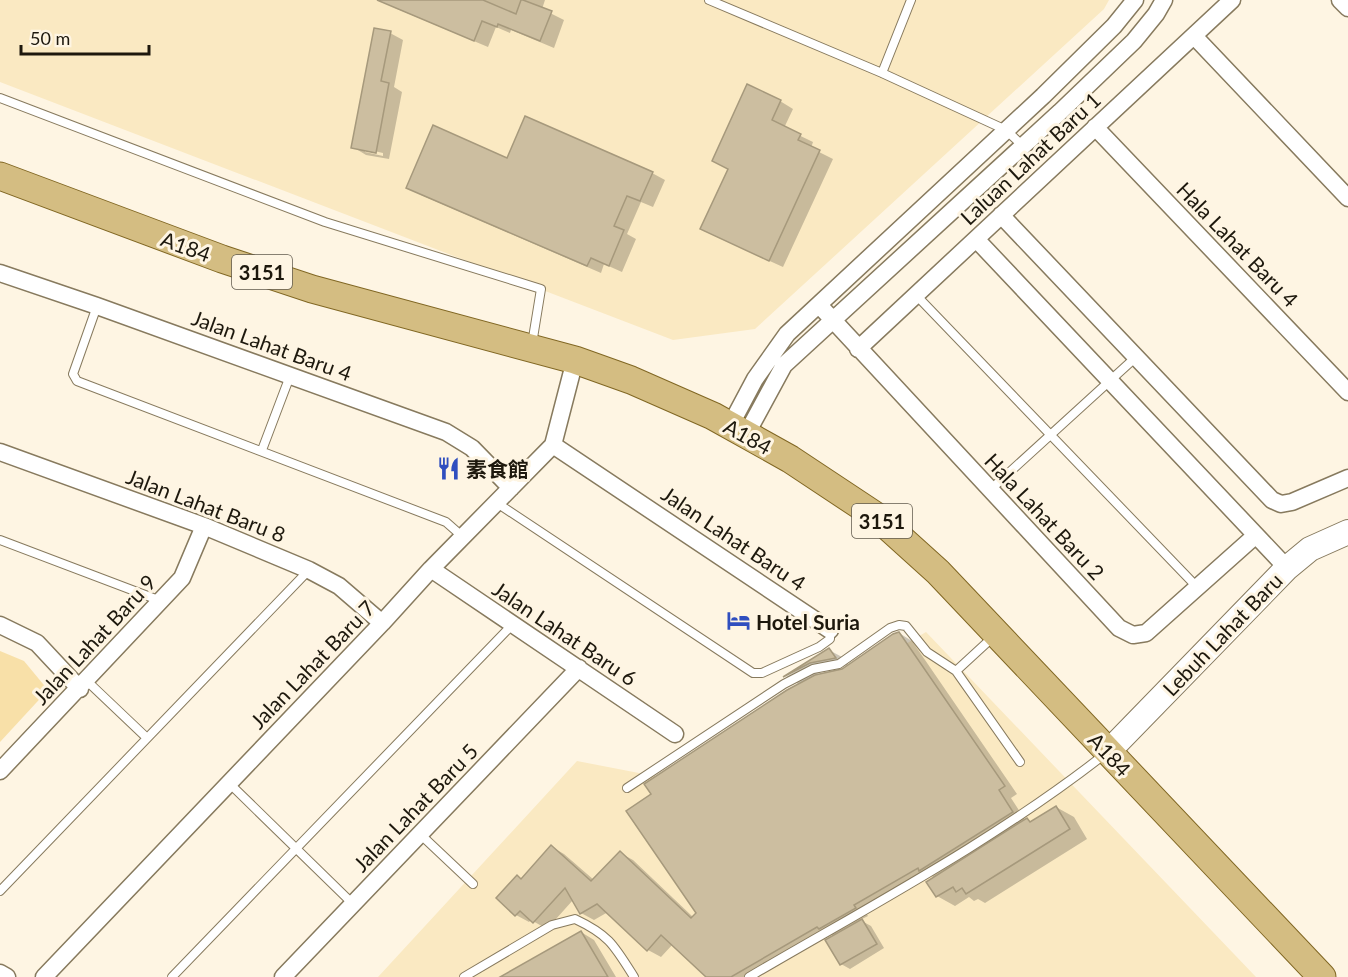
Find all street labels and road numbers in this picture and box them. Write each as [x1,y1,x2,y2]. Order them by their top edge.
street label: Laluan Lahat Baru 1 [955,87,1105,229]
street label: Hala Lahat Baru 4 [1172,176,1304,312]
street label: A184 [158,226,214,266]
road number: 3151 [232,255,292,289]
street label: Jalan Lahat Baru 4 [189,304,355,386]
street label: A184 [720,413,776,459]
street label: Hala Lahat Baru 2 [980,448,1110,584]
street label: Jalan Lahat Baru 8 [123,463,289,547]
street label: Jalan Lahat Baru 4 [657,481,811,595]
road number: 3151 [852,504,912,538]
street label: Lebuh Lahat Baru [1157,567,1287,701]
street label: Jalan Lahat Baru 9 [27,569,161,709]
street label: Jalan Lahat Baru 6 [488,576,642,690]
street label: Jalan Lahat Baru 7 [245,595,379,733]
street label: A184 [1084,727,1136,781]
street label: Jalan Lahat Baru 5 [348,738,482,876]

